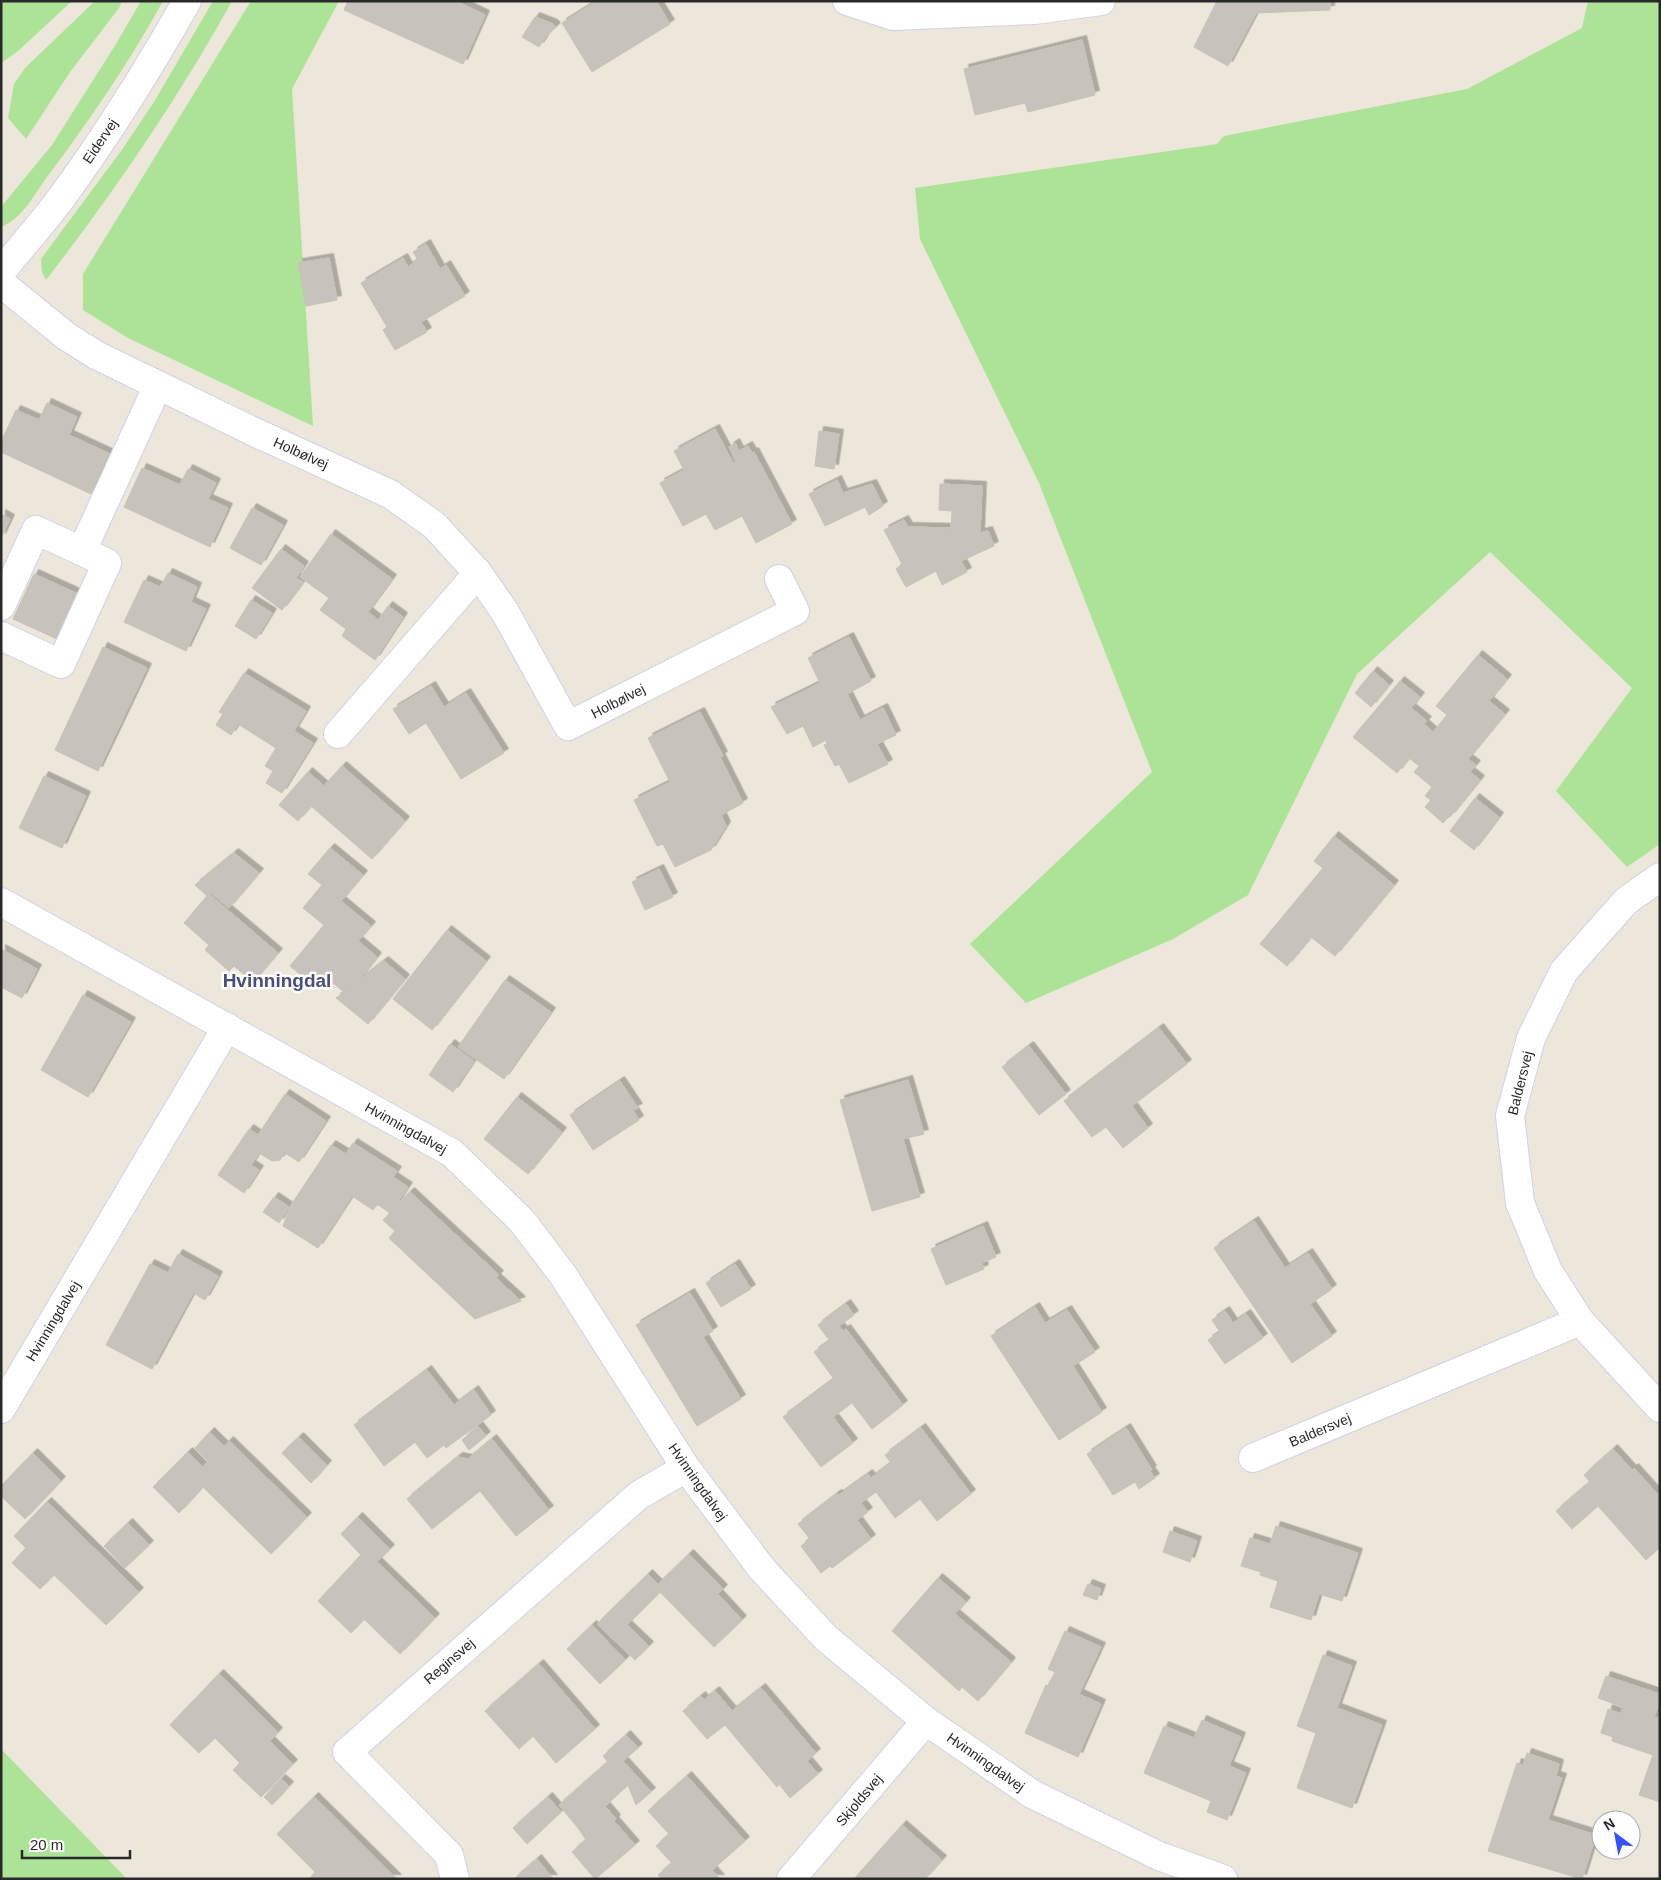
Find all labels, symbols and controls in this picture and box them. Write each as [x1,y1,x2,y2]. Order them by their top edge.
street label: Eidervej [79,116,121,166]
street label: Holbølvej [271,434,331,472]
street label: Holbølvej [588,681,648,721]
district label: Hvinningdal [223,970,331,991]
street label: Baldersvej [1504,1049,1536,1117]
street label: Hvinningdalvej [362,1099,450,1157]
street label: Hvinningdalvej [23,1278,83,1364]
street label: Baldersvej [1287,1410,1353,1450]
street label: Hvinningdalvej [665,1440,731,1524]
street label: Reginsvej [421,1635,477,1687]
street label: Hvinningdalvej [944,1729,1028,1795]
street label: Skjoldsvej [833,1771,885,1829]
north arrow [1591,1810,1641,1860]
text: N [1601,1815,1618,1833]
scale bar [22,1828,130,1860]
text: 20 m [30,1836,63,1853]

